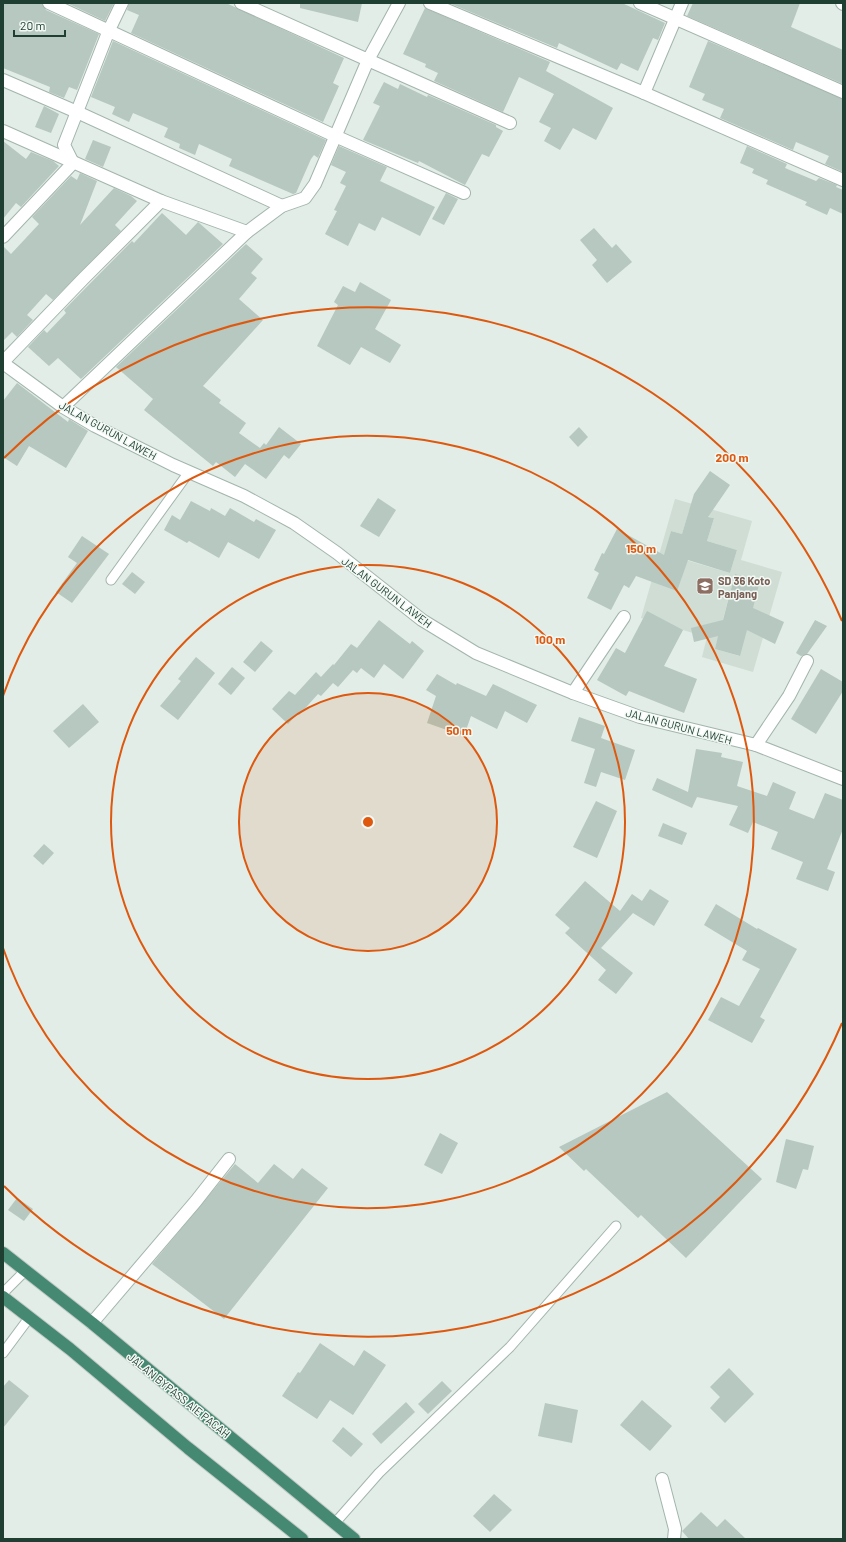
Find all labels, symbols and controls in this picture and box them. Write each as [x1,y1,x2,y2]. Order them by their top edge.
scale bar [14,12,65,38]
text: 20 m [20,18,46,32]
street label: JALAN GURUN LAWEH [57,398,159,462]
text: 200 m [716,450,748,464]
text: 150 m [626,541,656,555]
street label: JALAN GURUN LAWEH [339,554,435,630]
place label: SD 36 Koto Panjang [718,574,770,600]
school or university icon: SD 36 Koto Panjang [695,576,715,596]
text: 100 m [535,632,565,646]
street label: JALAN GURUN LAWEH [624,706,734,746]
text: 50 m [446,723,472,737]
centre of rings [361,815,375,829]
street label: JALAN BYPASS AIE PACAH [125,1350,233,1440]

